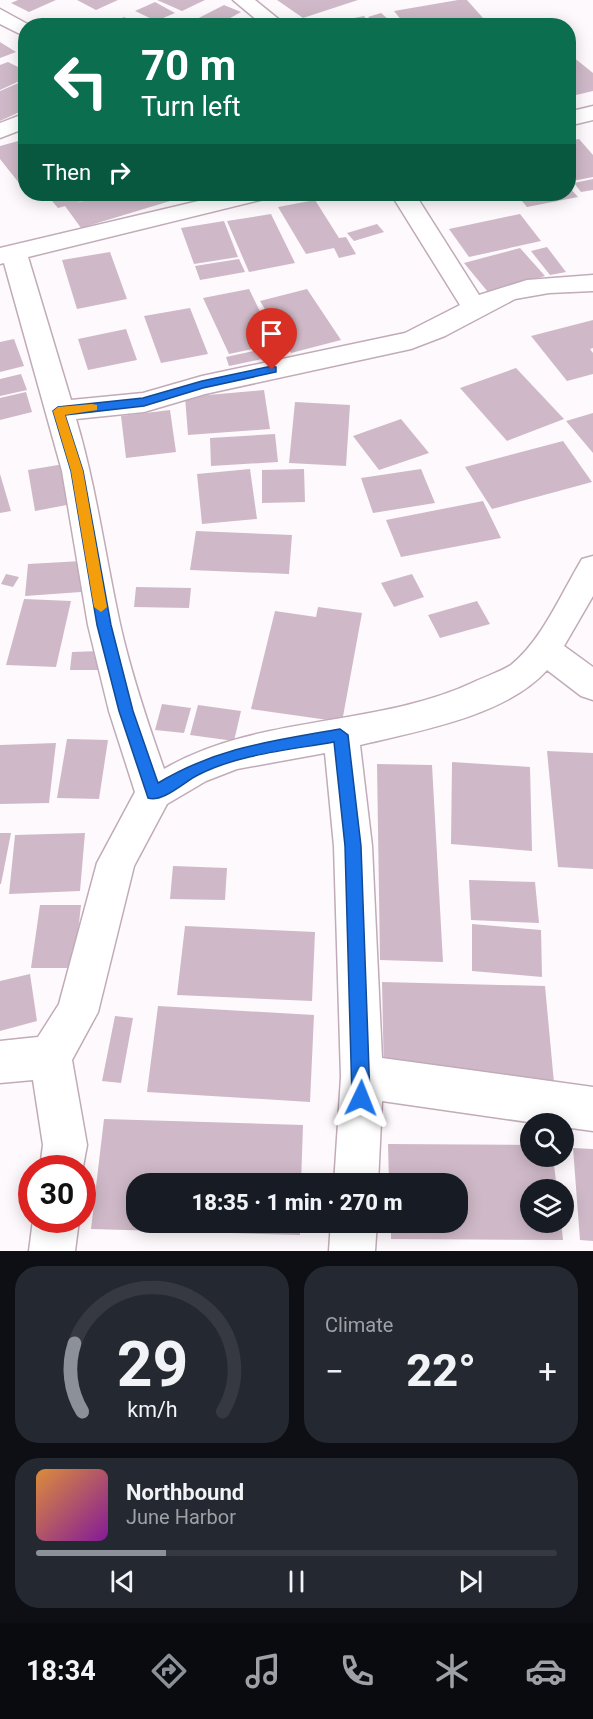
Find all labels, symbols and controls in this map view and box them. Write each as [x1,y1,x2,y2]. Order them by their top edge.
text: 70 m [141,41,236,90]
icon: left [42,42,120,120]
text: Turn left [141,91,241,123]
icon: right [103,156,136,189]
text: Then [42,160,91,185]
pin [246,308,297,370]
icon: arrive [255,317,288,350]
position arrow [329,1066,393,1130]
map controls [520,1113,574,1233]
button: search [520,1113,574,1167]
speed limit sign: 30 [18,1155,96,1233]
button: layers [520,1179,574,1233]
text: 18:35 · 1 min · 270 m [192,1190,402,1215]
text: Climate [325,1313,393,1337]
text: 29 [116,1328,188,1401]
text: 22° [406,1344,476,1397]
text: − [325,1352,344,1391]
text: + [538,1352,557,1391]
text: km/h [127,1397,177,1422]
text: Northbound [126,1480,244,1505]
text: June Harbor [126,1505,236,1529]
icon: previous [106,1565,139,1598]
icon: pause [280,1565,313,1598]
icon: next [454,1565,487,1598]
icon: directions [148,1650,190,1692]
icon: music [242,1650,284,1692]
icon: phone [336,1650,378,1692]
icon: climate [431,1650,473,1692]
icon: car [525,1650,567,1692]
text: 18:34 [26,1655,96,1687]

